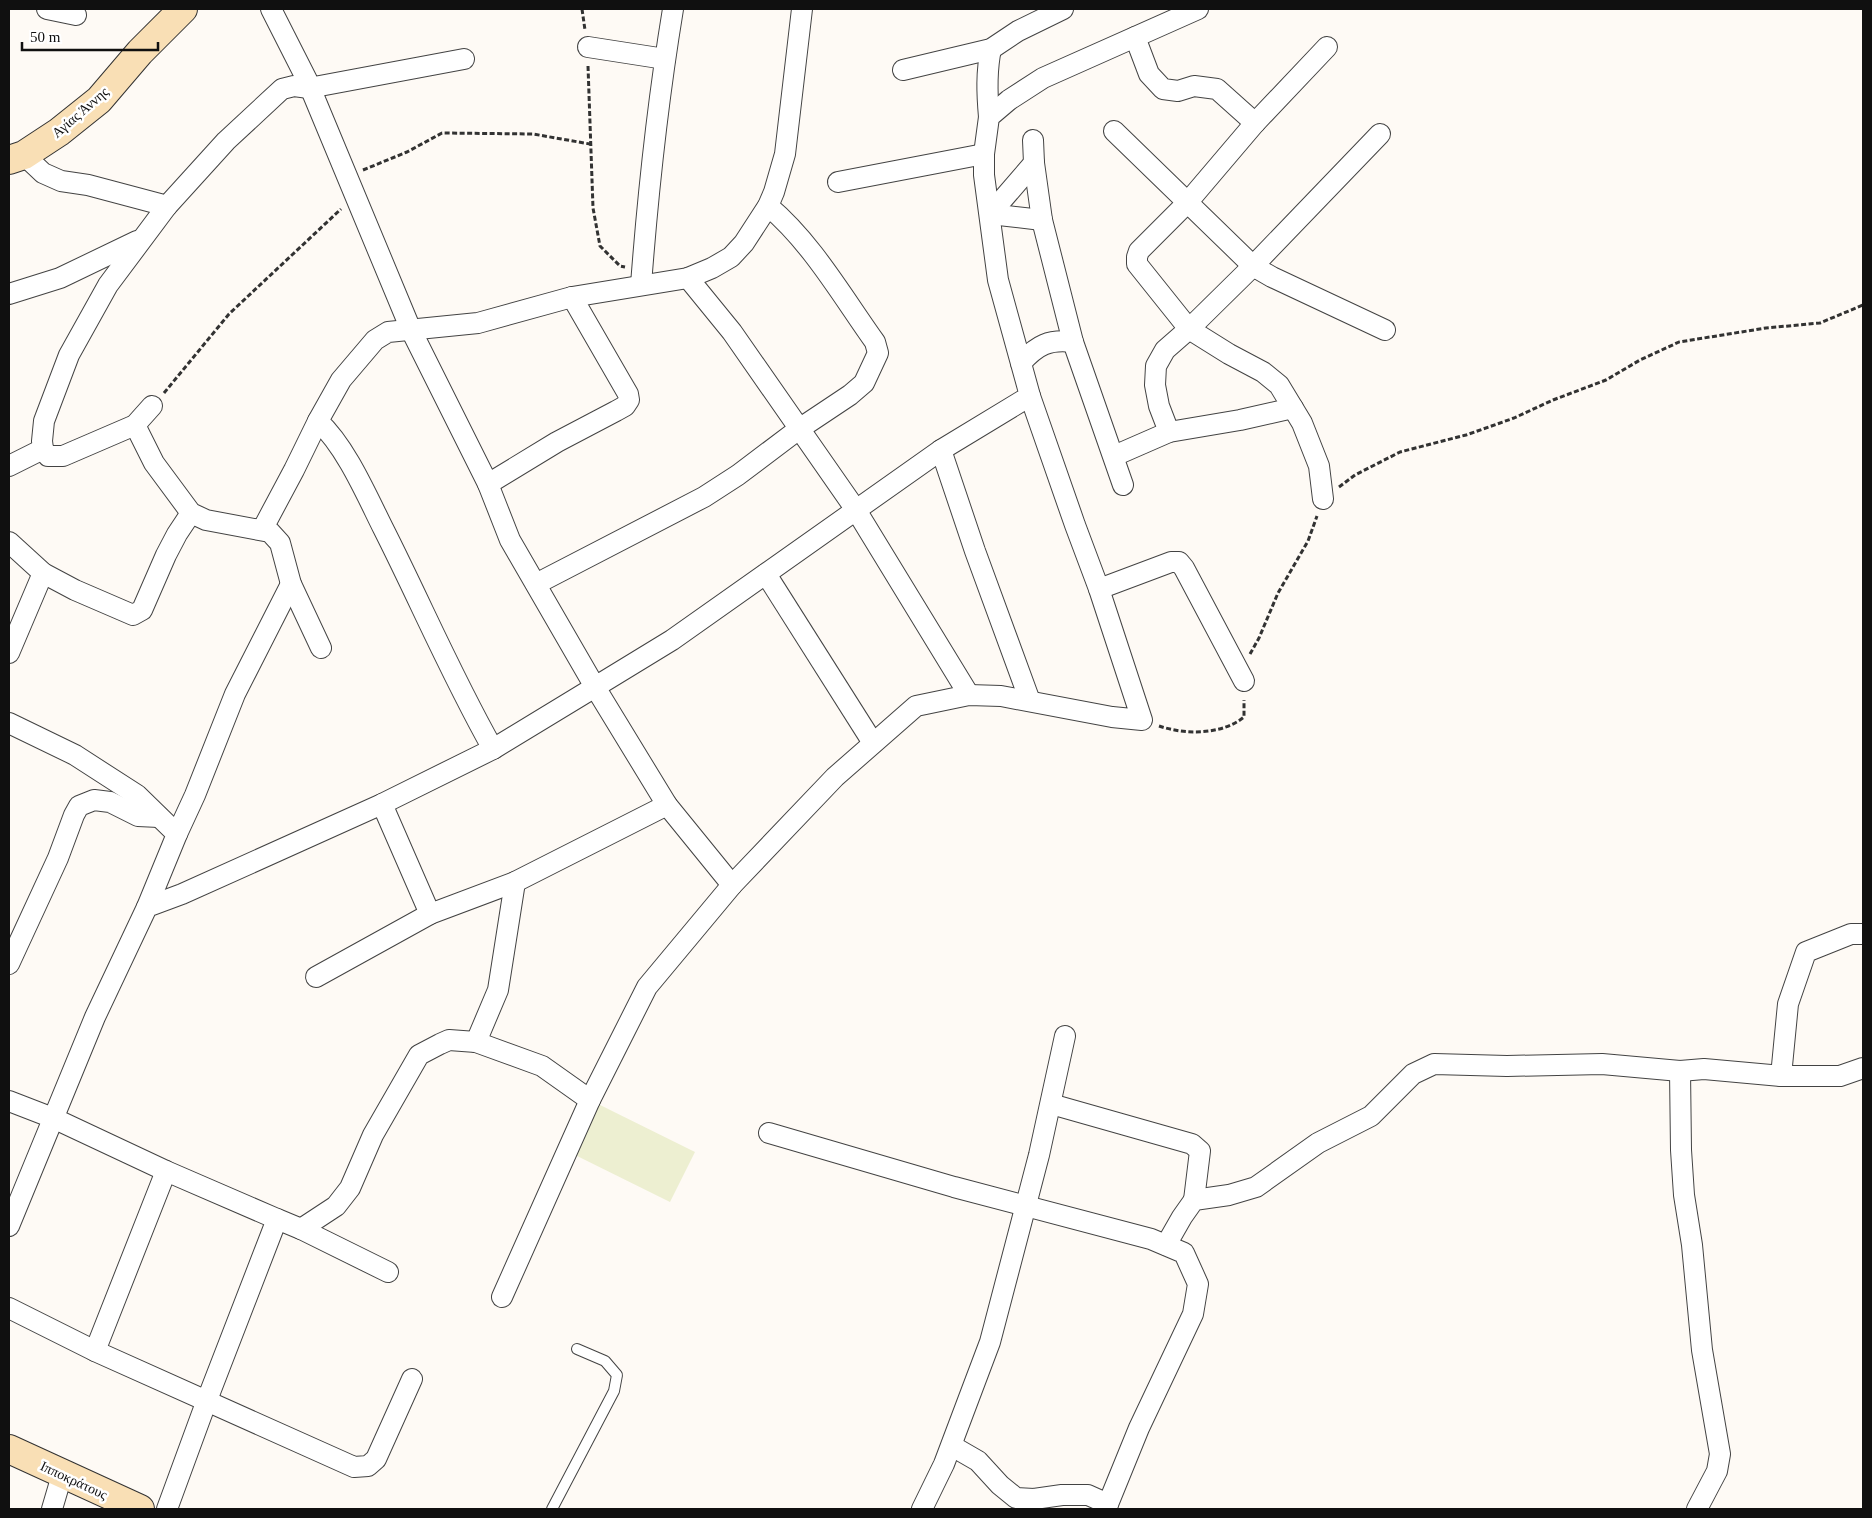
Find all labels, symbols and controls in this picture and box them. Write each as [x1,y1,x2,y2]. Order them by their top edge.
scale bar [22,20,159,52]
text: 50 m [30,29,61,45]
street label: Αγίας Άννης [49,84,112,141]
street label: Ιπποκράτους [38,1458,110,1503]

